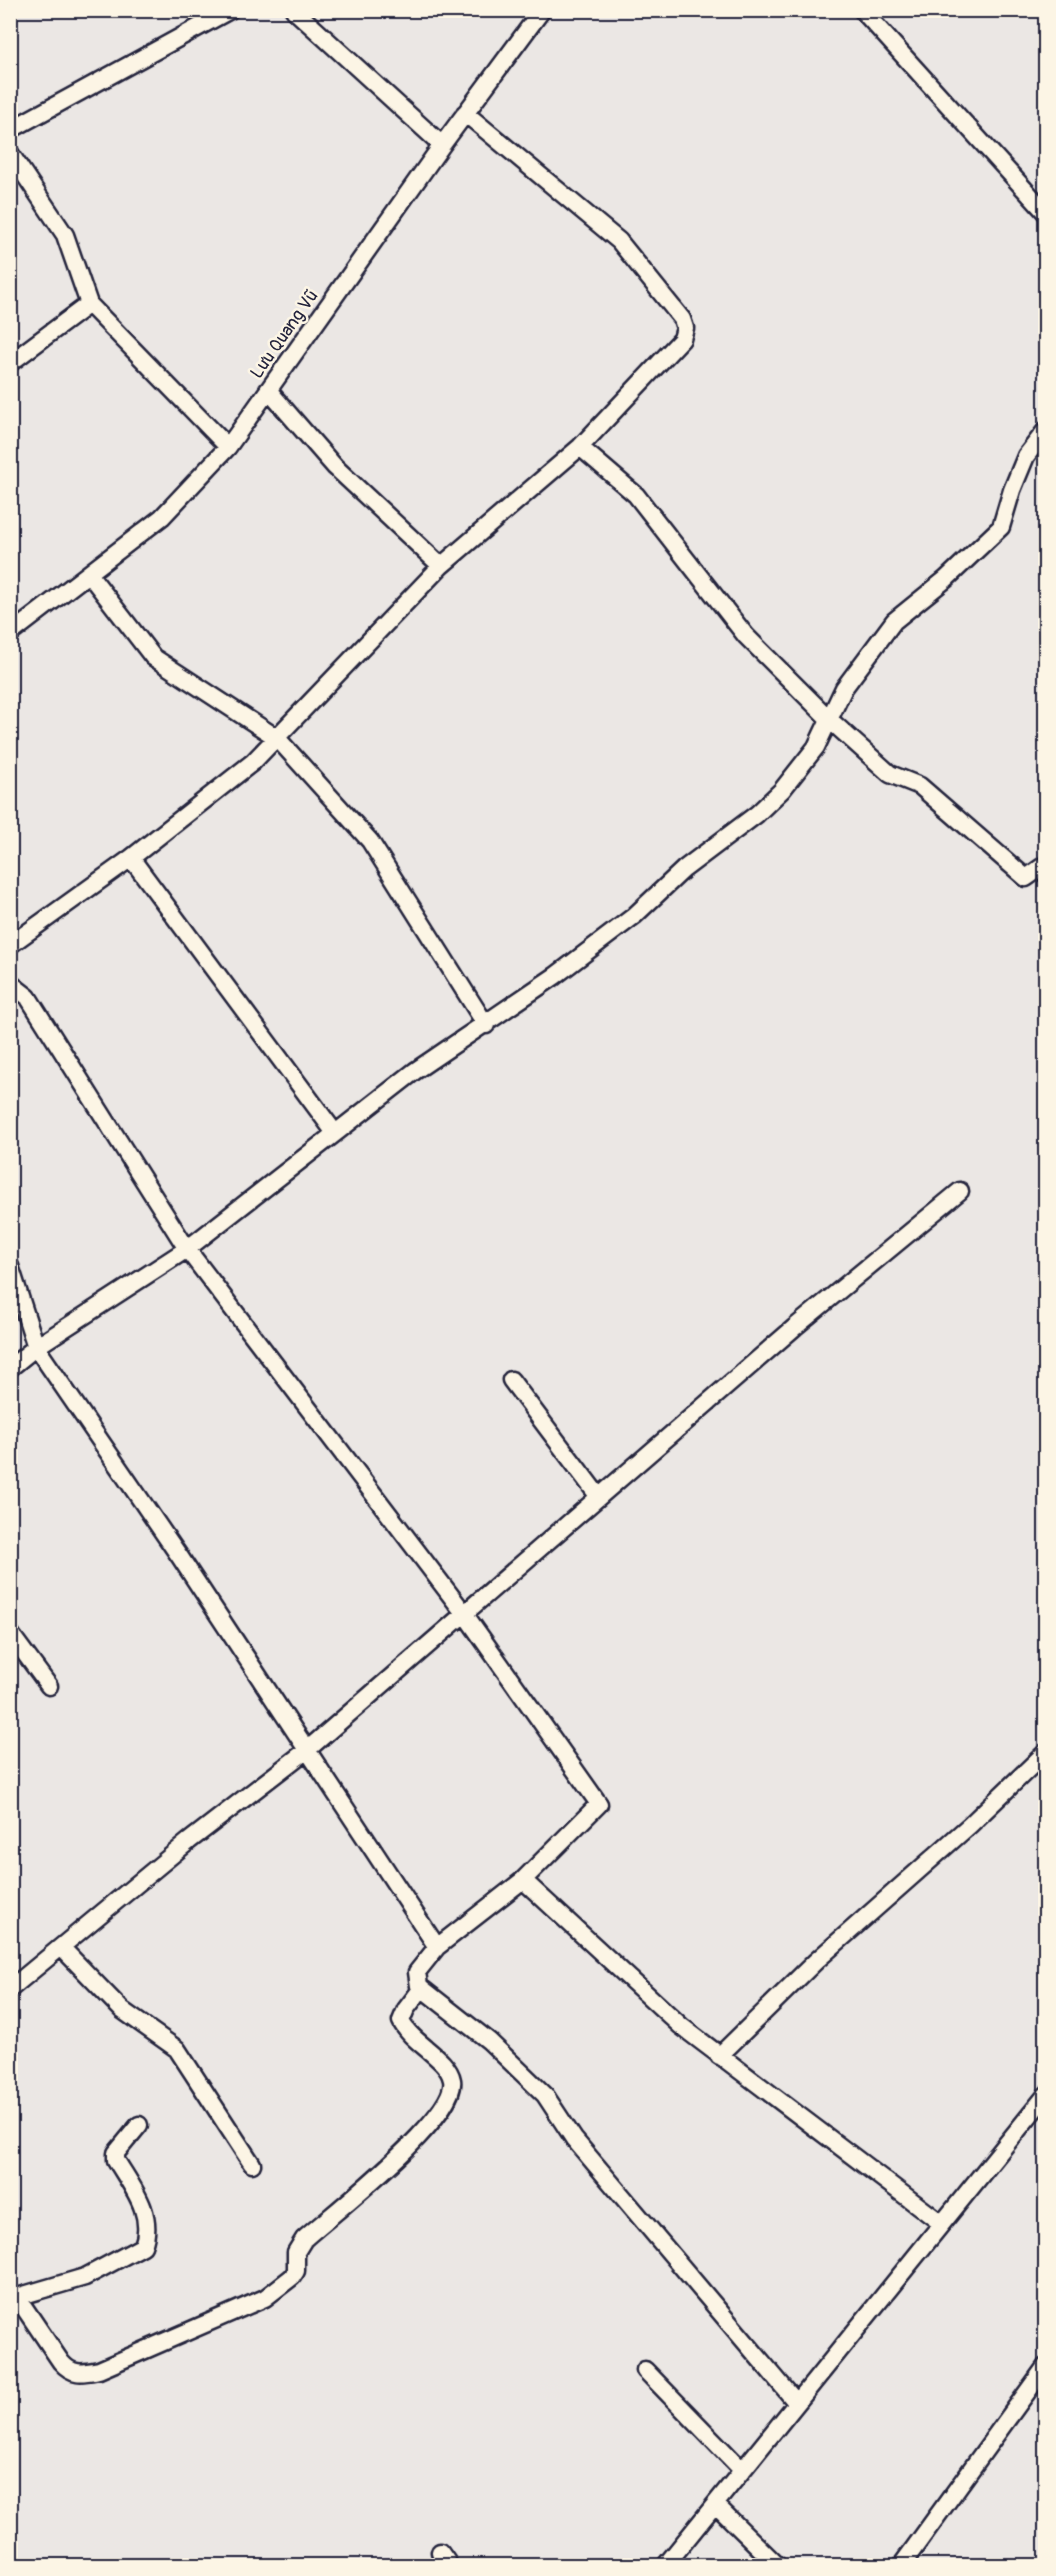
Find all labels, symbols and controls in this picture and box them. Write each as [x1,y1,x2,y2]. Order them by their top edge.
street label: Lưu Quang Vũ [245,285,324,383]

